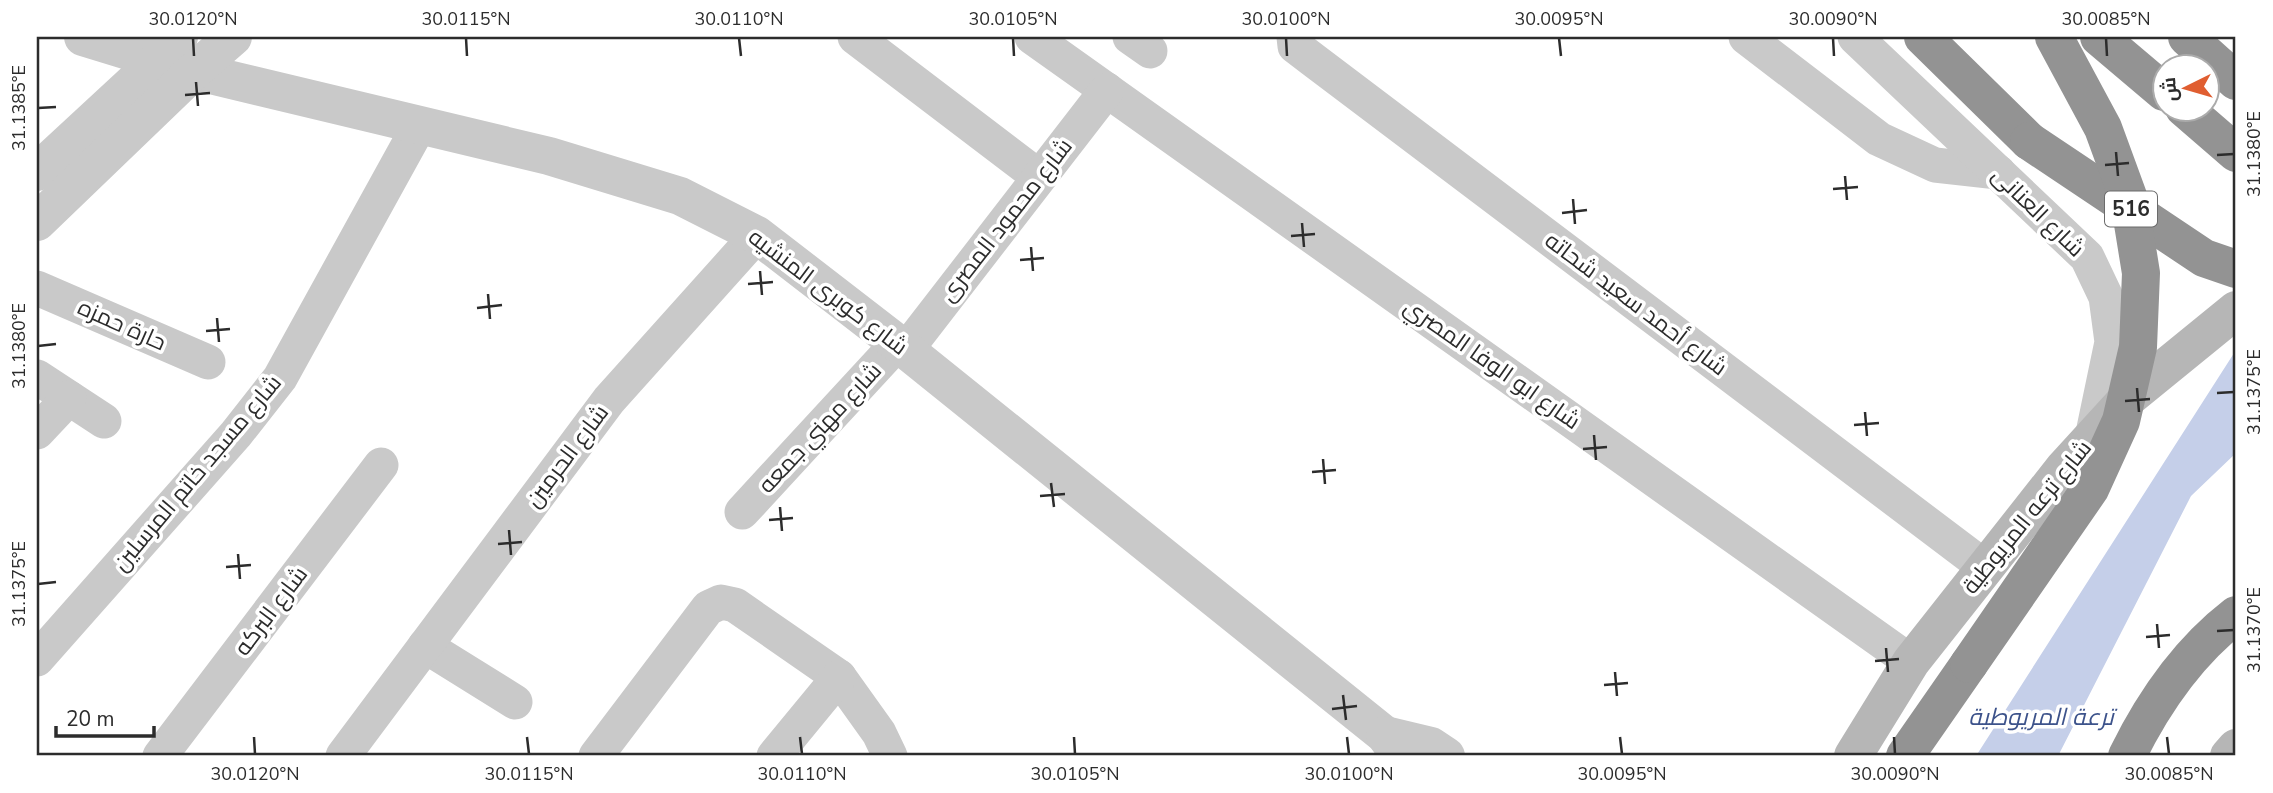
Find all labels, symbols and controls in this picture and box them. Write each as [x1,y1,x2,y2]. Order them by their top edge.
text: 30.0120°N [149,7,237,31]
text: 30.0115°N [422,7,510,31]
text: 30.0110°N [695,7,783,31]
text: 30.0105°N [969,7,1057,31]
text: 30.0100°N [1242,7,1330,31]
text: 30.0095°N [1515,7,1603,31]
text: 30.0090°N [1789,7,1877,31]
text: 30.0085°N [2062,7,2150,31]
north arrow [2150,52,2220,122]
text: 31.1385°E [7,65,31,151]
text: ش [2156,76,2184,103]
text: 31.1380°E [2242,111,2266,197]
street label: شارع محمود المصرى [932,132,1080,308]
street label: شارع العنانى [1985,160,2091,264]
road number: 516 [2105,192,2157,227]
street label: شارع كوبرى المنشيه [742,222,914,362]
street label: شارع أحمد سعيد شحاته [1538,225,1734,383]
street label: شارع ابو الوفا المصري [1396,291,1586,438]
street label: حارة حمزه [73,292,171,358]
text: 31.1380°E [7,303,31,389]
text: 31.1375°E [2242,349,2266,435]
street label: شارع مهني جمعه [751,356,890,501]
street label: شارع مسجد خاتم المرسلين [106,368,288,578]
street label: شارع الحرمين [518,398,616,514]
street label: شارع ترعه المريوطية [1955,434,2099,600]
text: 31.1375°E [7,541,31,627]
street label: شارع البركه [227,560,315,662]
text: 31.1370°E [2242,587,2266,673]
scale bar [56,695,154,739]
water label: ترعة المريوطية [1968,701,2118,733]
text: 20 m [66,705,115,733]
text: 30.0120°N [211,762,299,786]
text: 30.0115°N [485,762,573,786]
text: 30.0110°N [758,762,846,786]
text: 30.0105°N [1031,762,1119,786]
text: 30.0100°N [1305,762,1393,786]
text: 30.0095°N [1578,762,1666,786]
text: 30.0090°N [1851,762,1939,786]
text: 30.0085°N [2125,762,2213,786]

